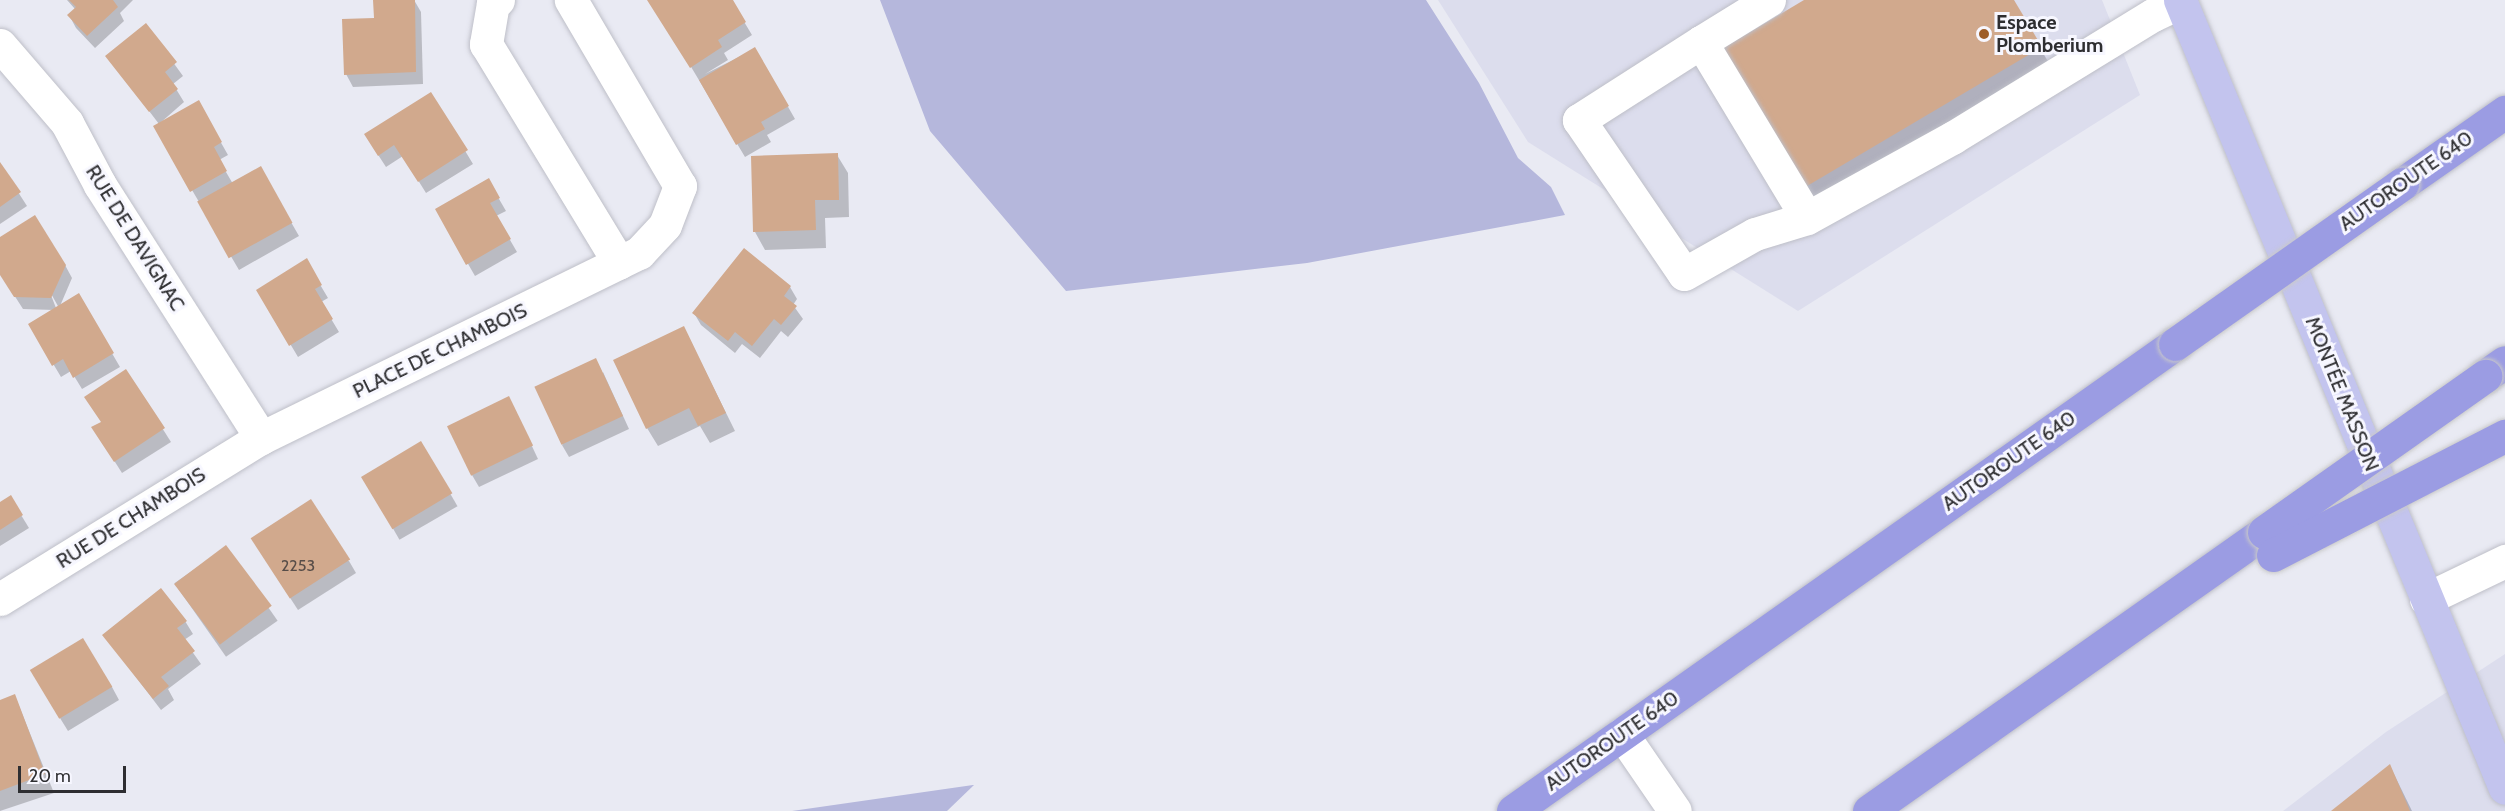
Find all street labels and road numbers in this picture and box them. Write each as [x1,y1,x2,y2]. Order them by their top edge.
street label: AUTOROUTE 640 [2335,126,2477,236]
street label: RUE DE DAVIGNAC [81,161,189,315]
street label: PLACE DE CHAMBOIS [349,298,531,404]
street label: MONTÉE MASSON [2300,313,2384,475]
street label: AUTOROUTE 640 [1938,406,2080,516]
street label: RUE DE CHAMBOIS [52,462,210,574]
street label: AUTOROUTE 640 [1541,686,1683,796]

